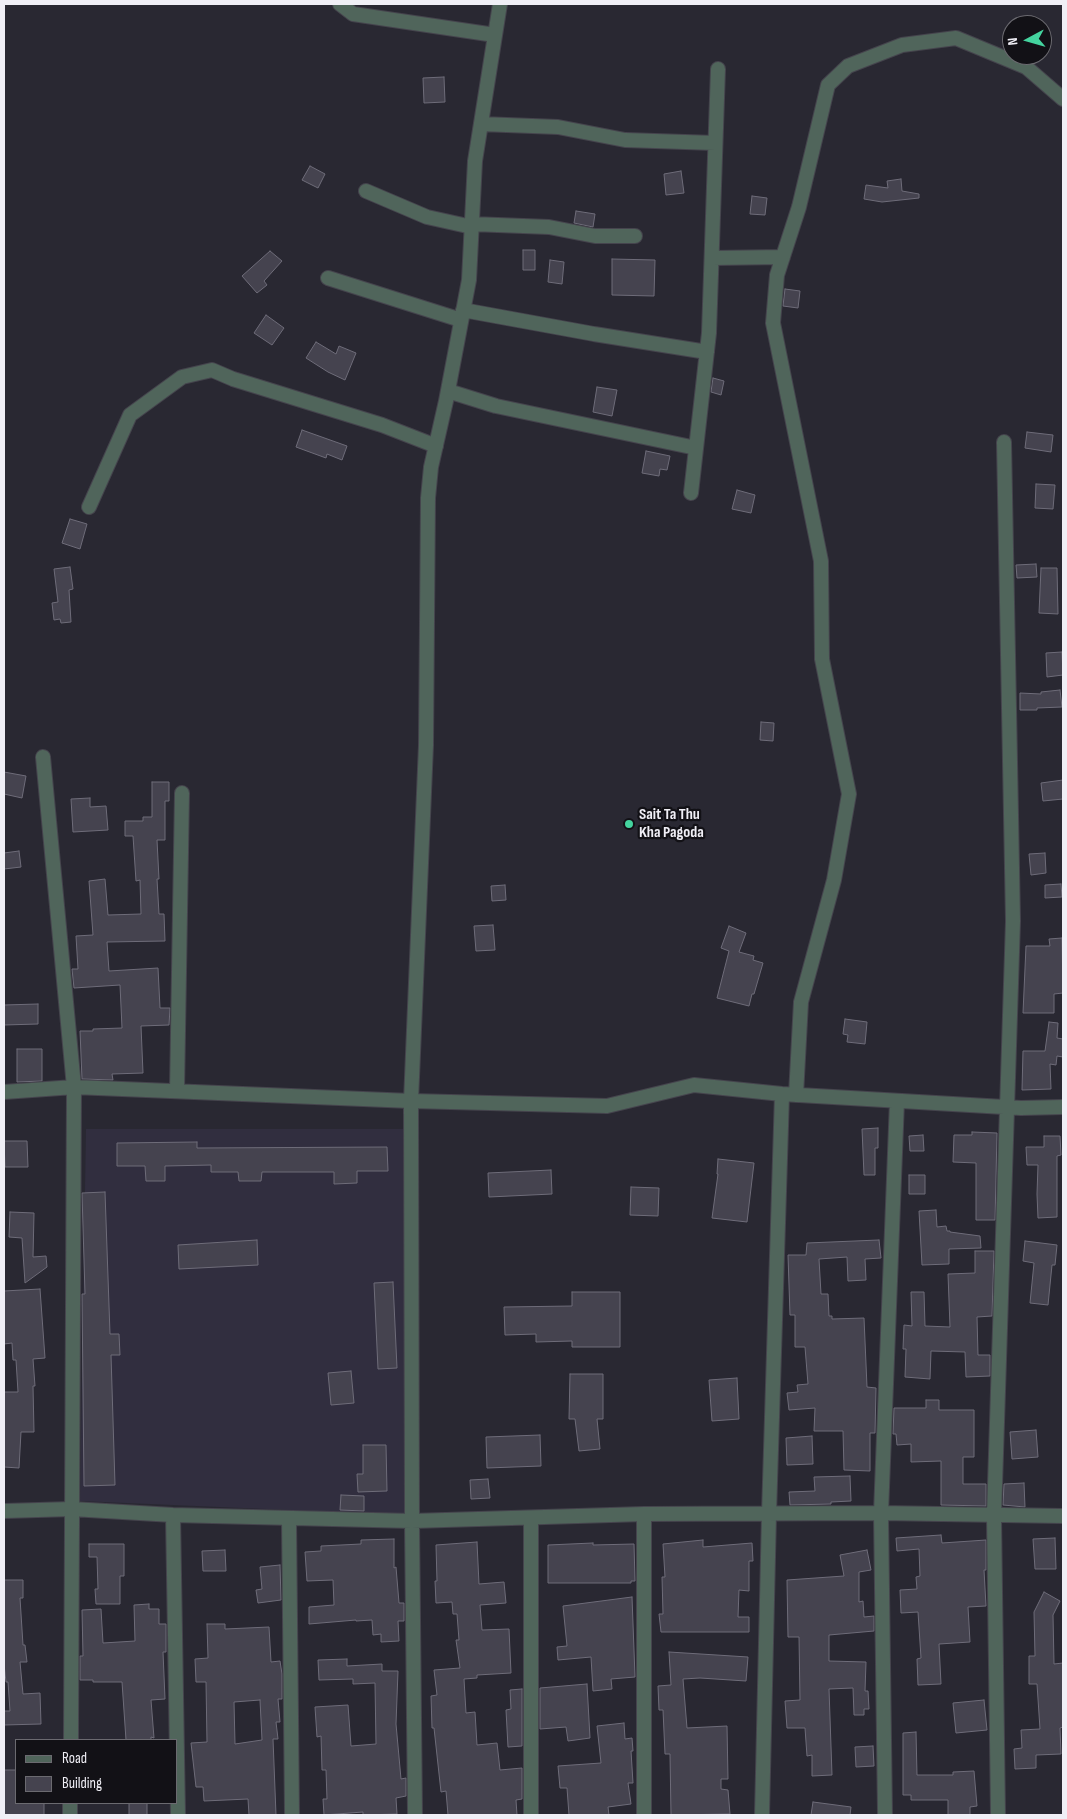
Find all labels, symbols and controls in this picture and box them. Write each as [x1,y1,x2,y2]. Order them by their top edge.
north arrow [1002,15,1052,65]
text: N [1004,37,1021,46]
place label: Sait Ta Thu Kha Pagoda [639,805,704,843]
marker: Sait Ta Thu Kha Pagoda [623,818,635,830]
legend [15,1739,178,1804]
text: Road [62,1749,87,1768]
text: Building [62,1774,102,1793]

